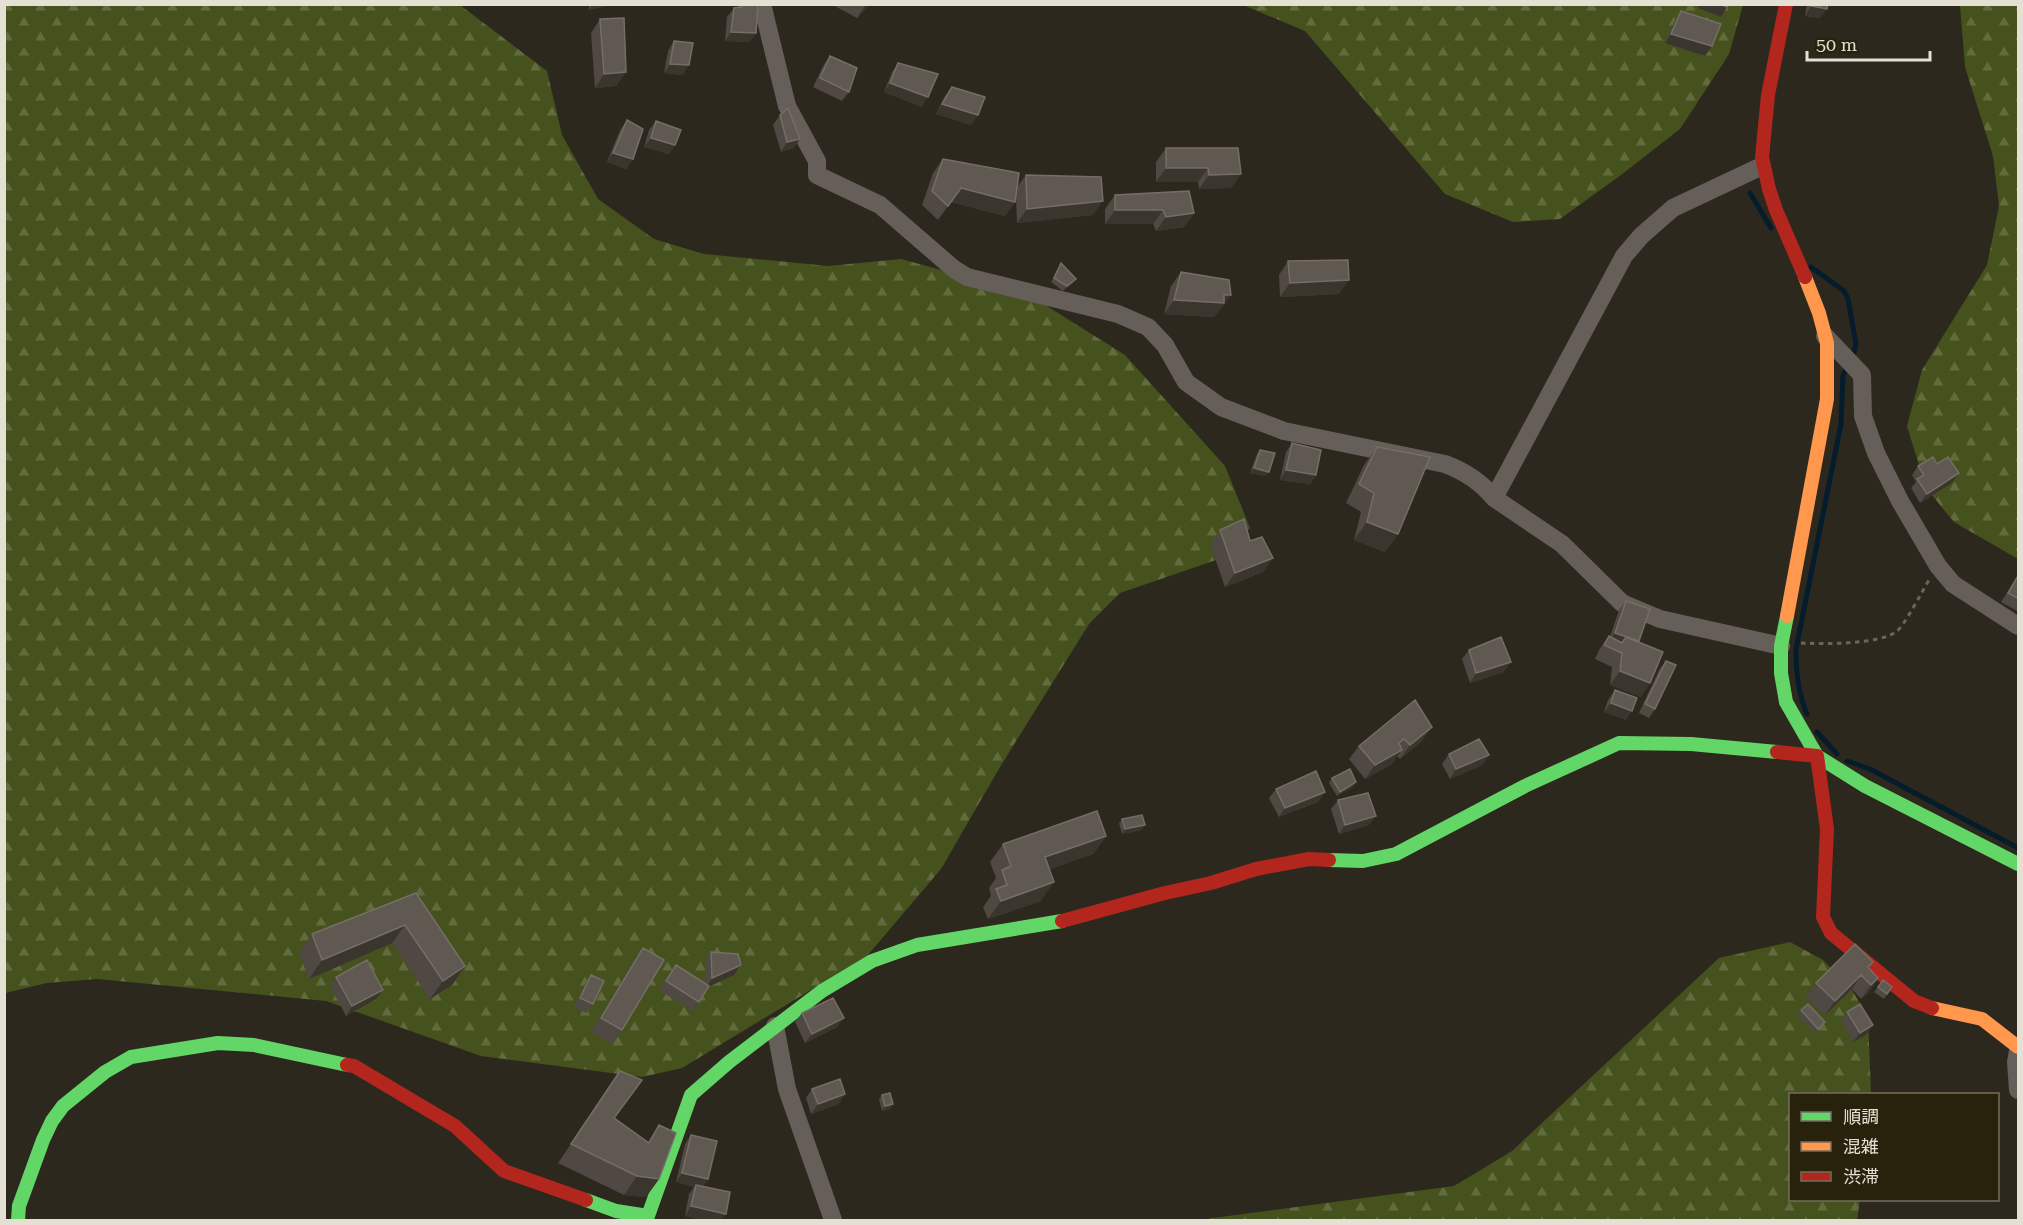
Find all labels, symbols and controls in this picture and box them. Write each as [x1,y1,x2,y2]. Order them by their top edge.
scale bar [1807,24,1930,62]
text: 50 m [1816,34,1857,55]
legend [1789,1093,1999,1201]
text: 順調 [1843,1106,1879,1127]
text: 混雑 [1843,1136,1879,1157]
text: 渋滞 [1843,1166,1879,1187]

